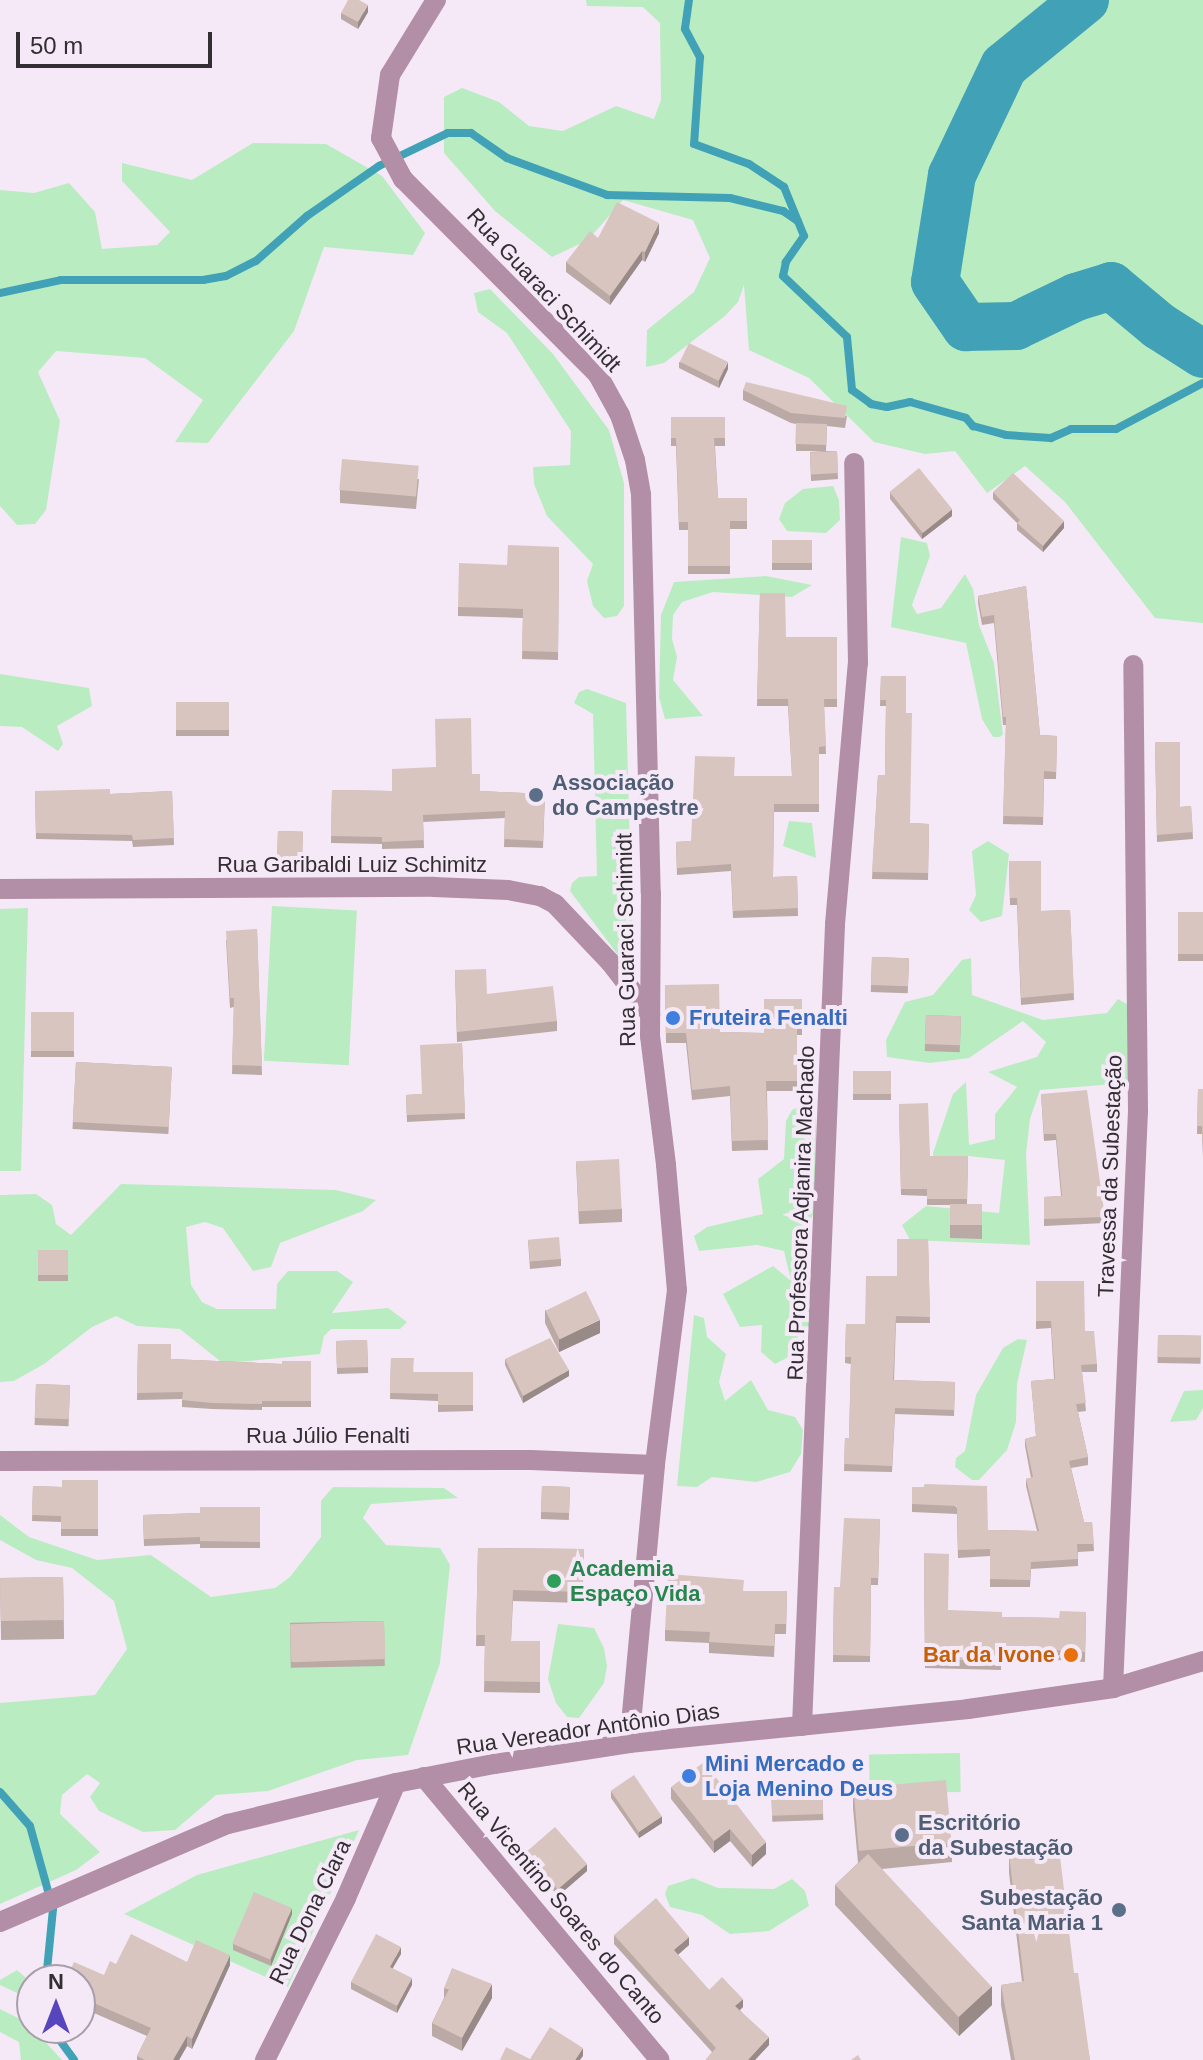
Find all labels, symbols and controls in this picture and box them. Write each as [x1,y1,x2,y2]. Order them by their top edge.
scale bar [20,16,216,66]
text: 50 m [30,32,83,59]
street label: Rua Guaraci Schimidt [461,203,627,377]
place label: Associação do Campestre [552,769,699,820]
marker: Associação do Campestre [527,786,545,804]
street label: Rua Guaraci Schimidt [611,833,641,1047]
street label: Rua Garibaldi Luiz Schimitz [217,852,487,878]
place label: Fruteira Fenalti [689,1005,848,1031]
marker: Fruteira Fenalti [664,1009,682,1027]
street label: Rua Professora Adjanira Machado [782,1044,820,1382]
street label: Travessa da Subestação [1093,1054,1127,1298]
street label: Rua Júlio Fenalti [246,1423,410,1449]
place label: Academia Espaço Vida [570,1555,700,1606]
marker: Academia Espaço Vida [545,1572,563,1590]
place label: Bar da Ivone [923,1642,1055,1668]
marker: Bar da Ivone [1062,1646,1080,1664]
street label: Rua Vereador Antônio Dias [454,1697,722,1761]
place label: Mini Mercado e Loja Menino Deus [705,1750,893,1802]
marker: Mini Mercado e Loja Menino Deus [680,1767,698,1785]
street label: Rua Vicentino Soares do Canto [452,1777,670,2029]
place label: Escritório da Subestação [918,1809,1073,1860]
marker: Escritório da Subestação [893,1826,911,1844]
street label: Rua Dona Clara [264,1835,356,1989]
place label: Subestação Santa Maria 1 [961,1884,1103,1936]
marker: Subestação Santa Maria 1 [1110,1901,1128,1919]
north arrow [16,1964,96,2044]
text: N [48,1969,64,1994]

